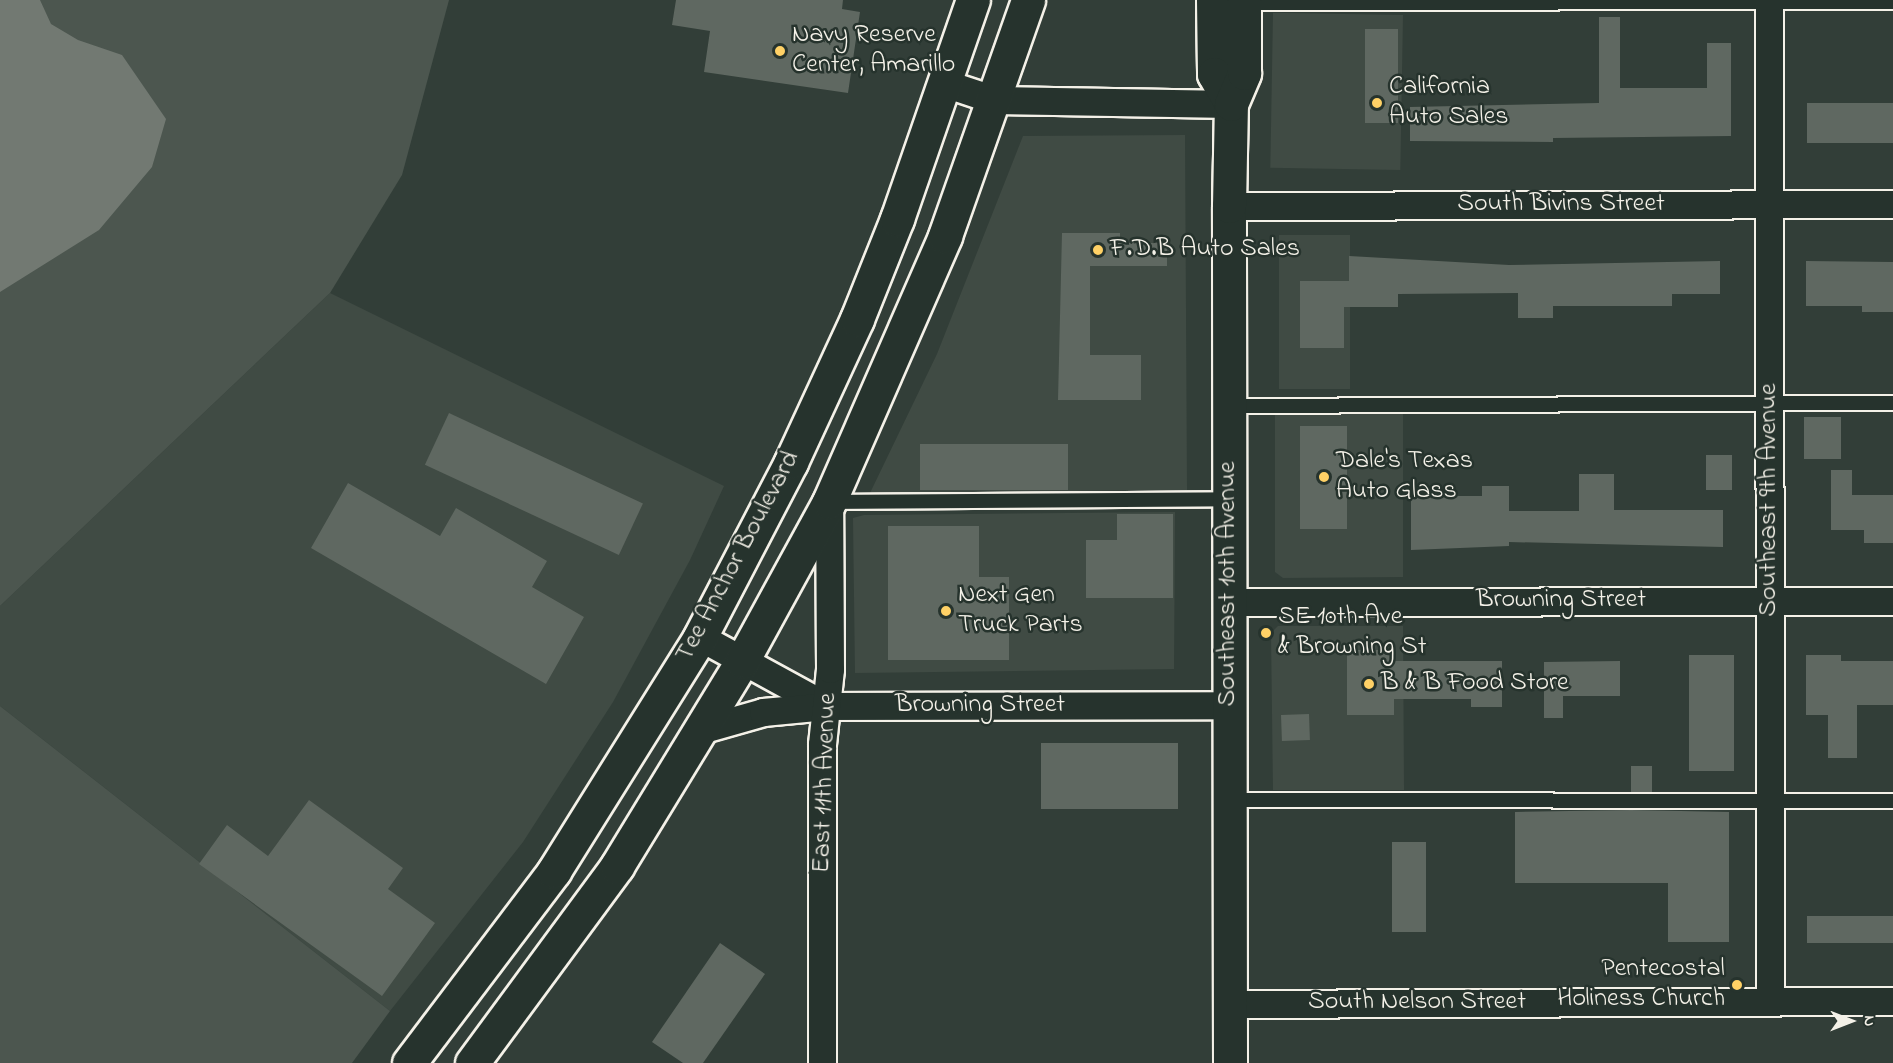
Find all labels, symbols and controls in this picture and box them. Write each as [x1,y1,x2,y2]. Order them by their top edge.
place label: Navy Reserve Center, Amarillo [792,20,955,82]
marker: Navy Reserve Center, Amarillo [773,44,787,58]
place label: California Auto Sales [1389,72,1509,134]
marker: California Auto Sales [1370,96,1384,110]
street label: South Bivins Street [1457,189,1665,221]
place label: F.D.B Auto Sales [1110,234,1300,266]
marker: F.D.B Auto Sales [1091,243,1105,257]
street label: Southeast 9th Avenue [1754,383,1786,617]
street label: Tee Anchor Boulevard [670,446,808,668]
place label: Dale's Texas Auto Glass [1336,446,1473,508]
street label: Southeast 10th Avenue [1213,461,1245,707]
marker: Dale's Texas Auto Glass [1317,470,1331,484]
place label: Next Gen Truck Parts [958,580,1083,642]
street label: Browning Street [1476,585,1646,617]
place label: SE 10th Ave & Browning St [1278,602,1426,664]
marker: Next Gen Truck Parts [939,604,953,618]
marker: SE 10th Ave & Browning St [1259,626,1273,640]
place label: B & B Food Store [1381,668,1569,700]
marker: B & B Food Store [1362,677,1376,691]
street label: Browning Street [895,690,1065,722]
street label: East 11th Avenue [807,692,845,874]
place label: Pentecostal Holiness Church [1557,954,1725,1016]
marker: Pentecostal Holiness Church [1730,978,1744,992]
street label: South Nelson Street [1308,987,1526,1019]
north arrow [1821,991,1881,1051]
text: N [1857,1016,1881,1026]

